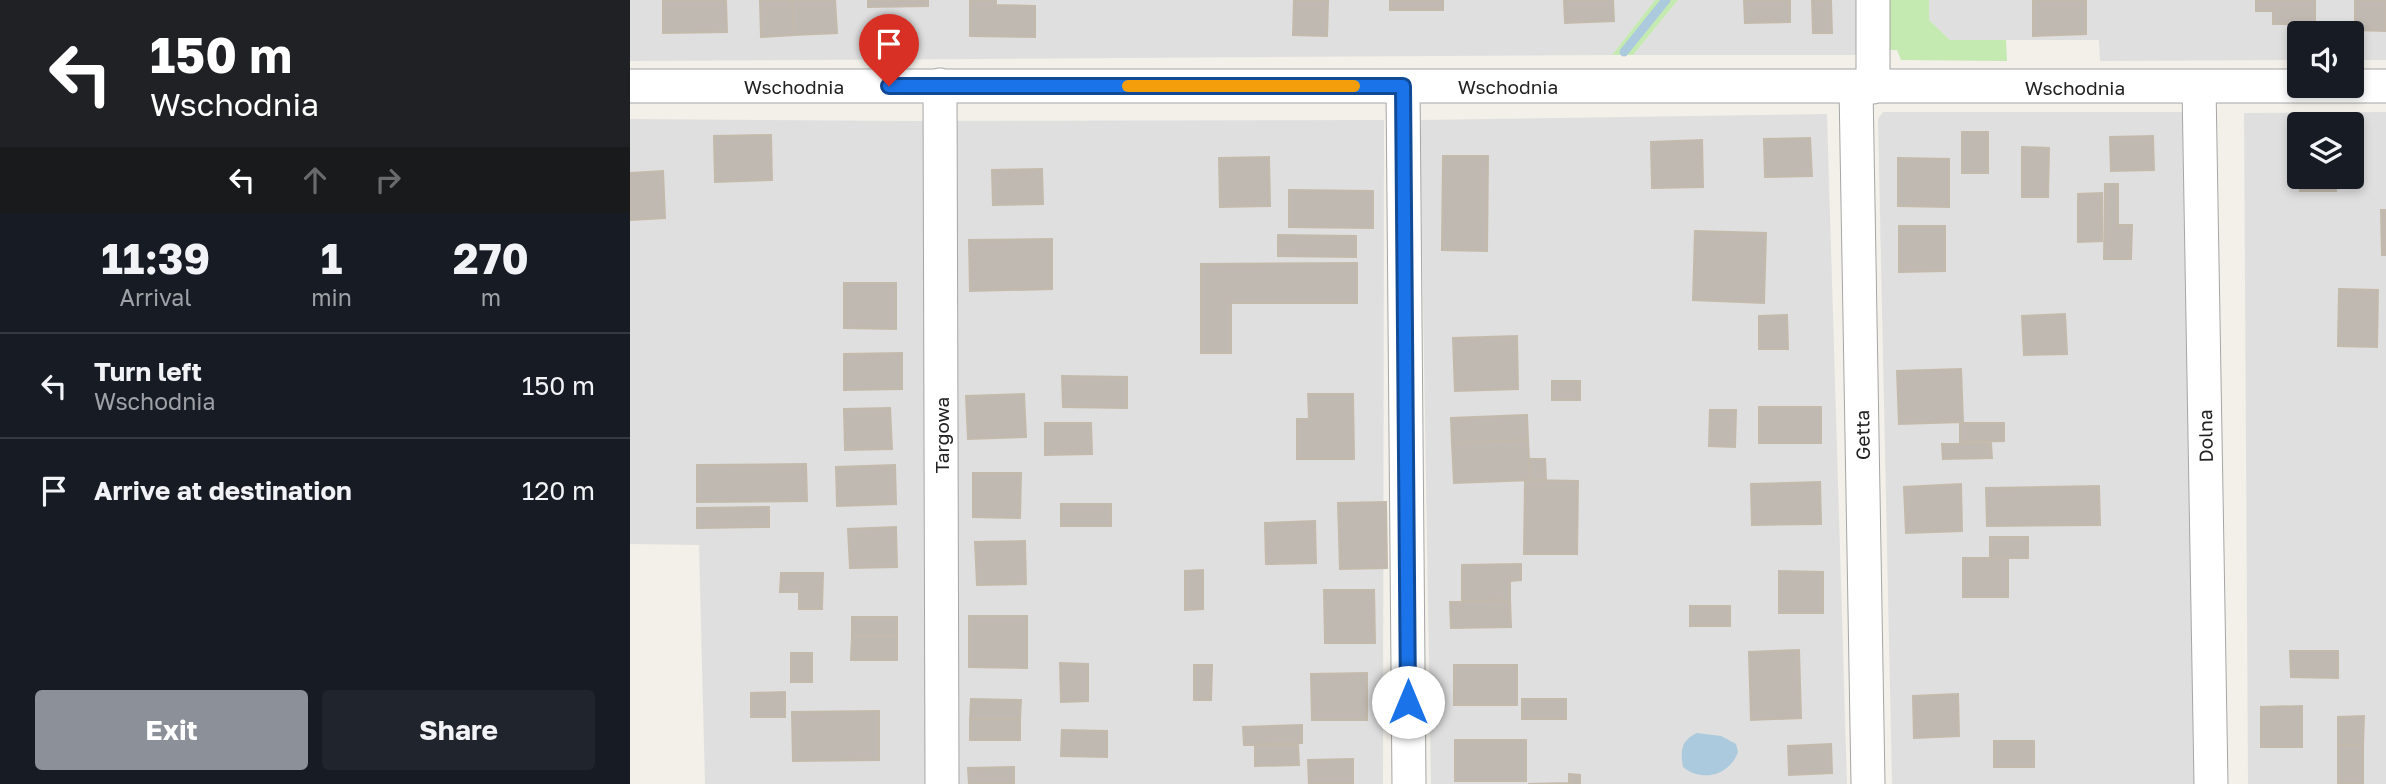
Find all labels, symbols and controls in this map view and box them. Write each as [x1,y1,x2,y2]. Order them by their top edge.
pin [859,14,919,86]
map controls [2287,21,2364,189]
button: sound [2287,21,2364,98]
text: 150 m [150,25,292,84]
icon: arrive [870,25,908,63]
icon: left [35,28,126,119]
street label: Wschodnia [744,75,844,98]
street label: Wschodnia [1458,75,1558,98]
street label: Wschodnia [2025,76,2125,99]
text: Wschodnia [150,85,319,123]
button: layers [2287,112,2364,189]
icon: left [223,161,261,199]
icon: ahead [296,161,334,199]
icon: right [369,161,407,199]
text: 11:39 [101,233,210,283]
text: 1 [321,233,342,283]
text: 270 [453,233,529,283]
text: Arrival [120,283,192,311]
text: min [311,283,352,311]
text: m [481,283,501,311]
text: Turn left [94,356,202,387]
icon: left [35,367,73,405]
text: 150 m [522,370,595,401]
text: Wschodnia [94,387,216,415]
street label: Targowa [930,397,953,473]
street label: Dolna [2193,409,2217,463]
street label: Getta [1850,410,1874,460]
icon: arrive [35,472,73,510]
text: Arrive at destination [94,475,352,506]
text: 120 m [522,475,595,506]
position arrow [1371,665,1445,739]
button: Exit [35,690,308,770]
button: Share [322,690,595,770]

